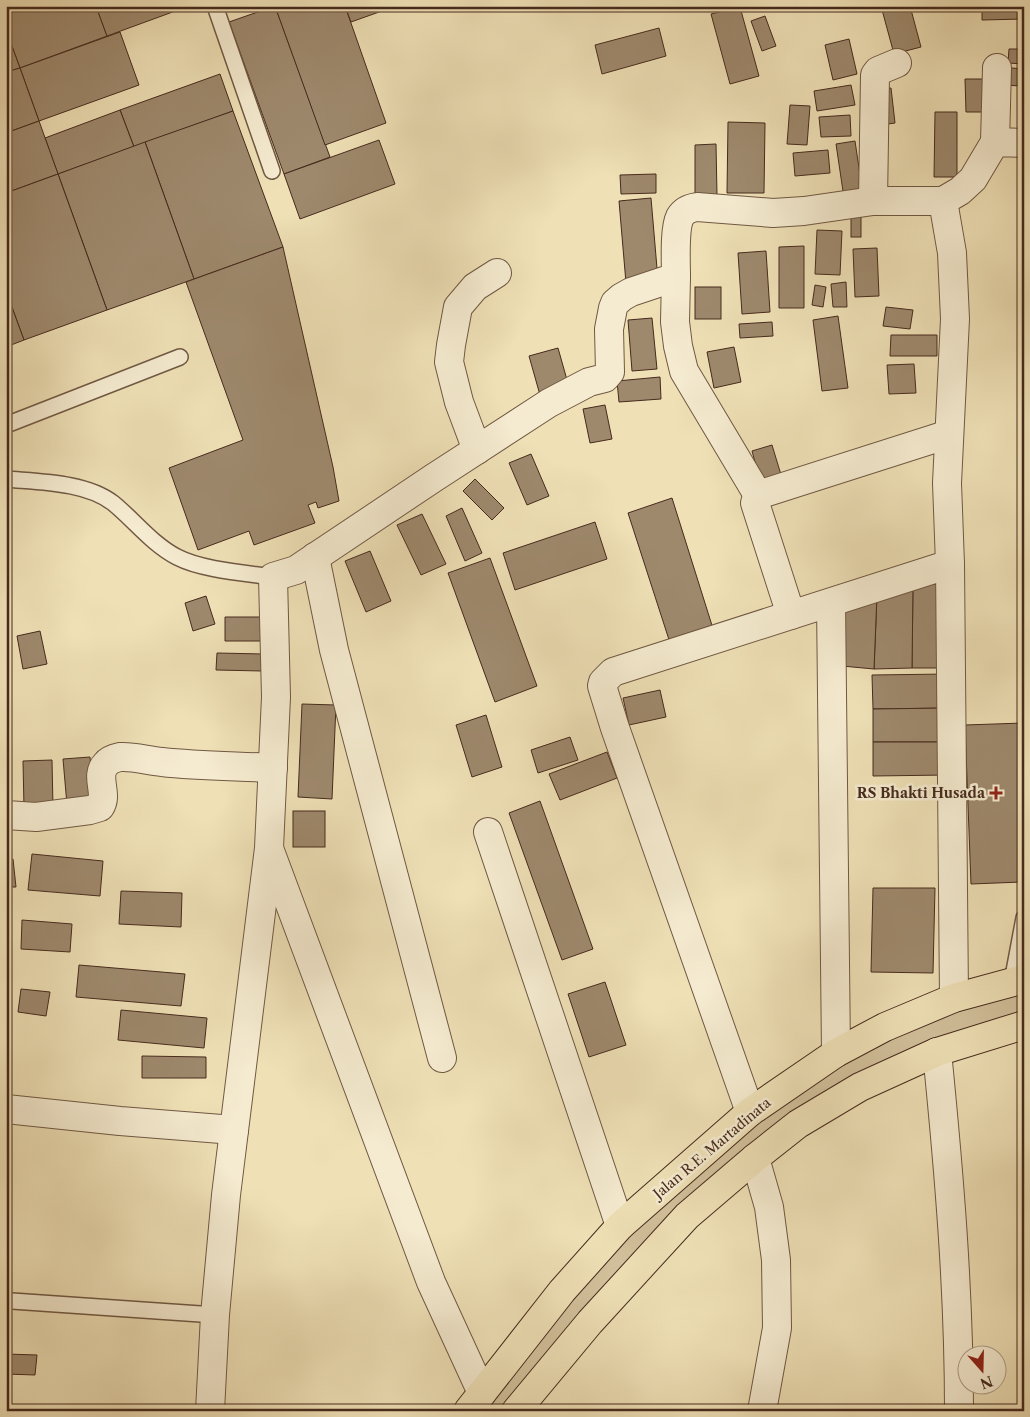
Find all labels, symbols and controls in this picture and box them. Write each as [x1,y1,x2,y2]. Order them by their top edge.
place label: RS Bhakti Husada [857,784,986,802]
marker: RS Bhakti Husada [989,786,1003,800]
street label: Jalan R.E. Martadinata [648,1093,775,1204]
north arrow [958,1344,1008,1394]
text: N [978,1372,995,1393]

